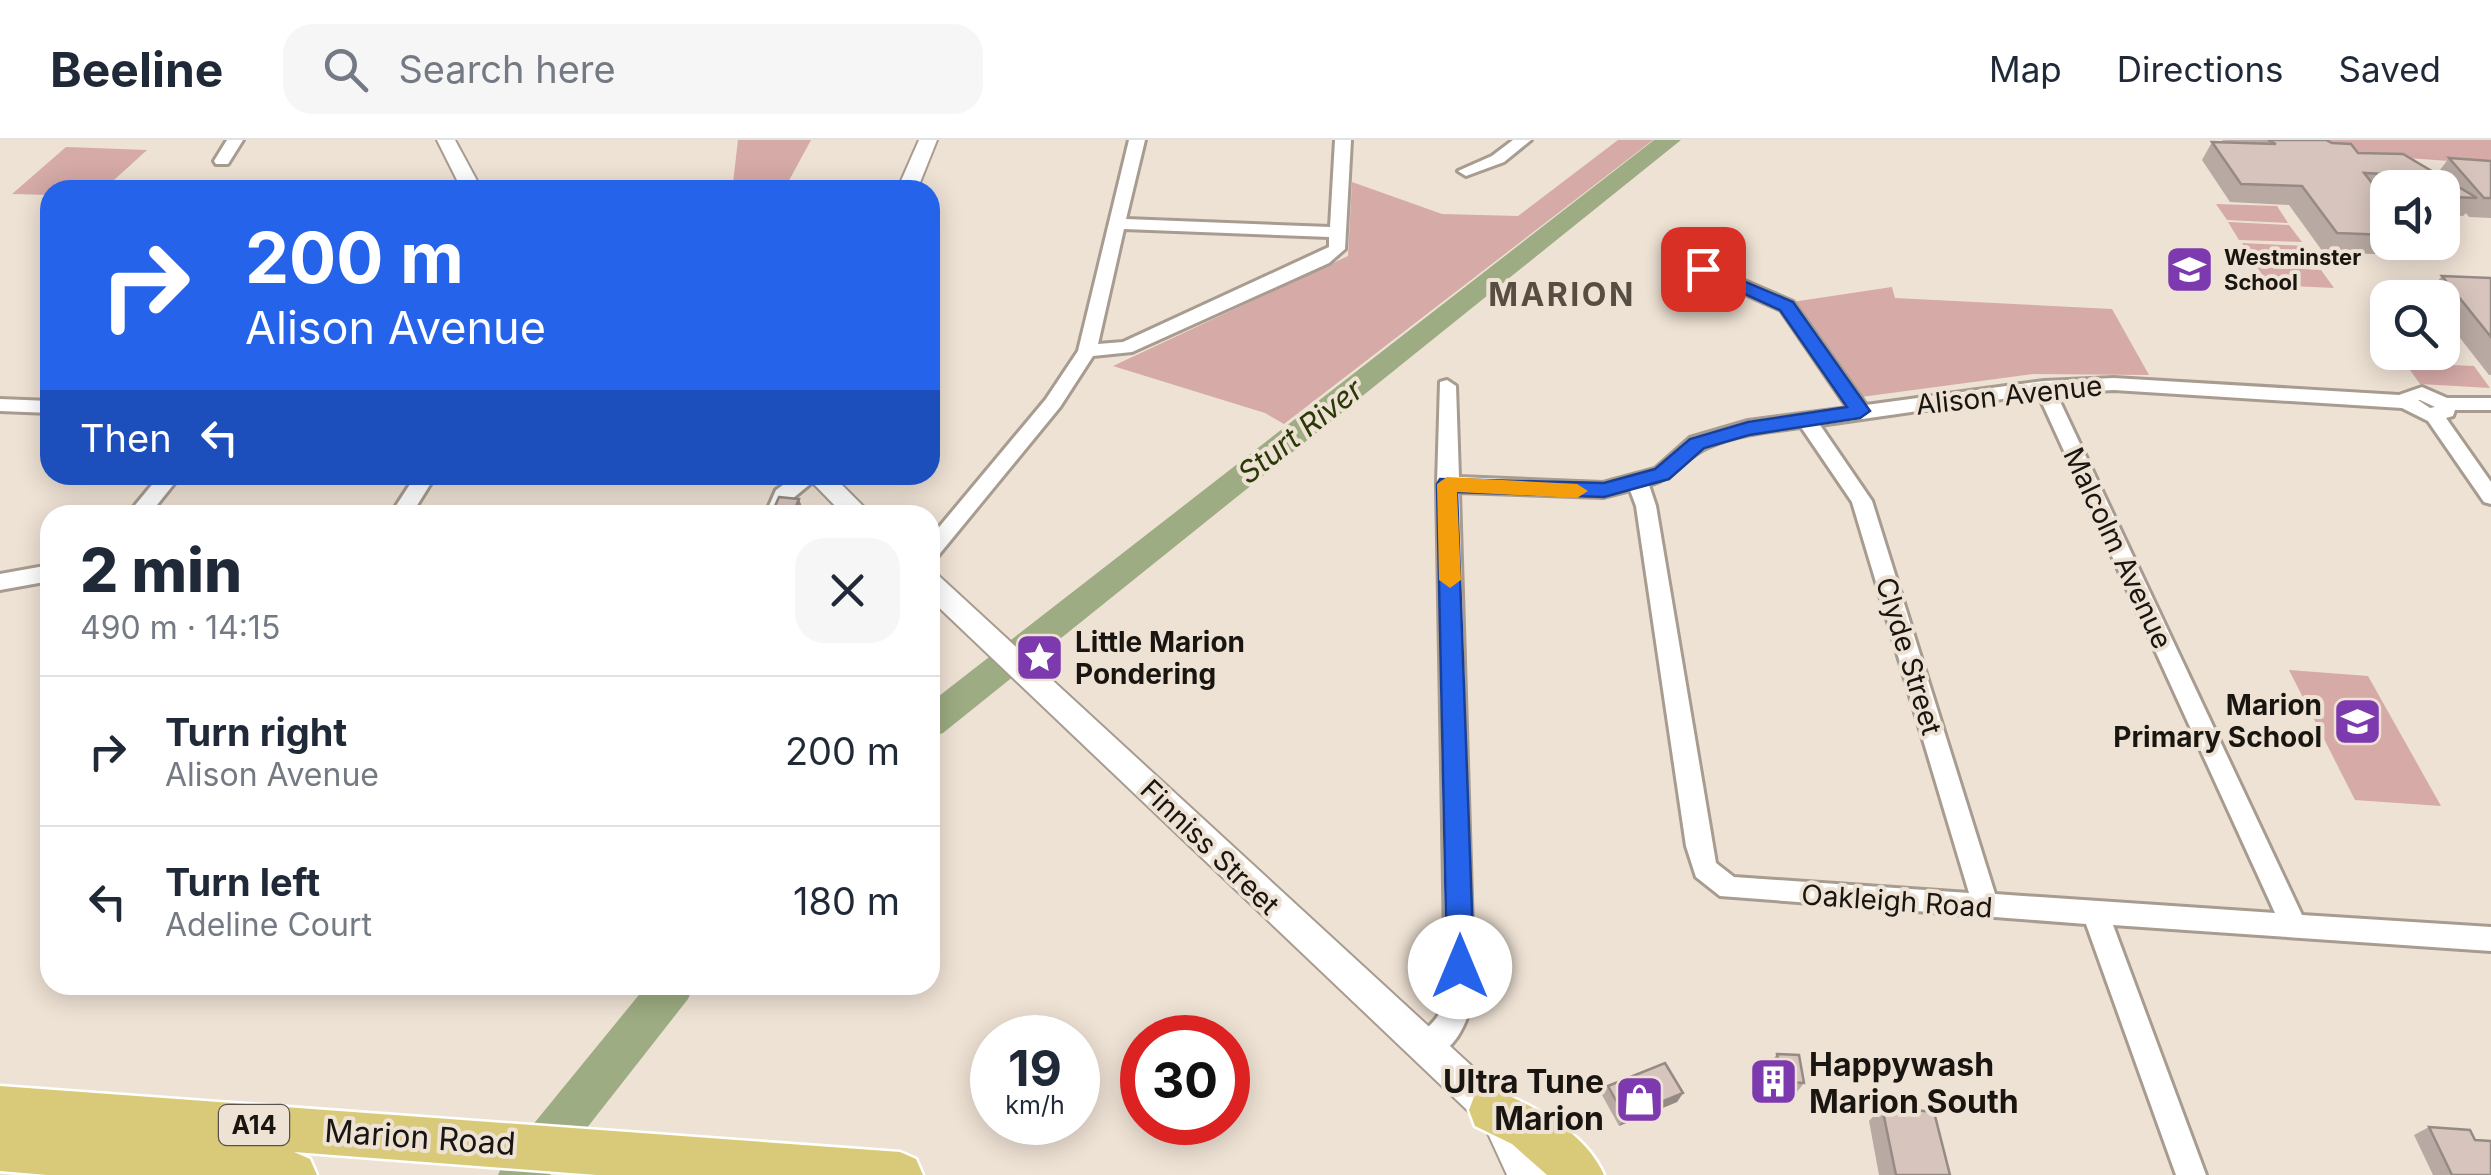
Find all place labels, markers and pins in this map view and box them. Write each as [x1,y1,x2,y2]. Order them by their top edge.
pin [1661,227,1746,312]
school or university icon: Westminster School [2163,244,2215,296]
place label: Westminster School [2224,244,2361,295]
place label: Little Marion Pondering [1075,625,1245,691]
place icon: Little Marion Pondering [1014,632,1066,684]
place label: Marion Primary School [2113,688,2322,754]
school or university icon: Marion Primary School [2331,695,2383,747]
place label: Happywash Marion South [1809,1045,2019,1121]
building icon: Happywash Marion South [1748,1056,1800,1108]
place label: Ultra Tune Marion [1443,1062,1604,1138]
shop icon: Ultra Tune Marion [1613,1073,1665,1125]

